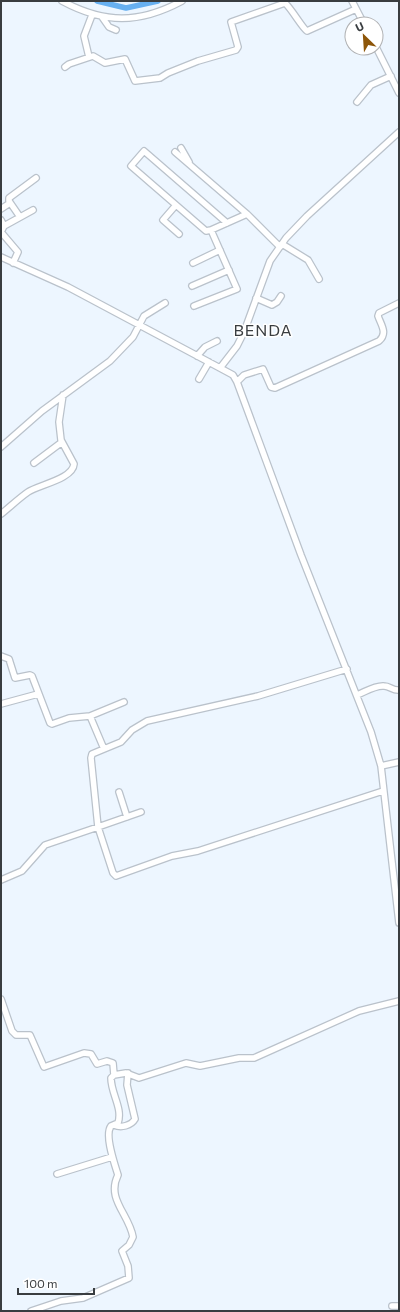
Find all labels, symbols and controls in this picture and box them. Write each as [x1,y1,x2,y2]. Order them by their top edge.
north arrow [344,16,384,56]
text: U [353,19,366,34]
district label: BENDA [233,320,293,339]
scale bar [18,1270,94,1296]
text: 100 m [24,1276,58,1290]

